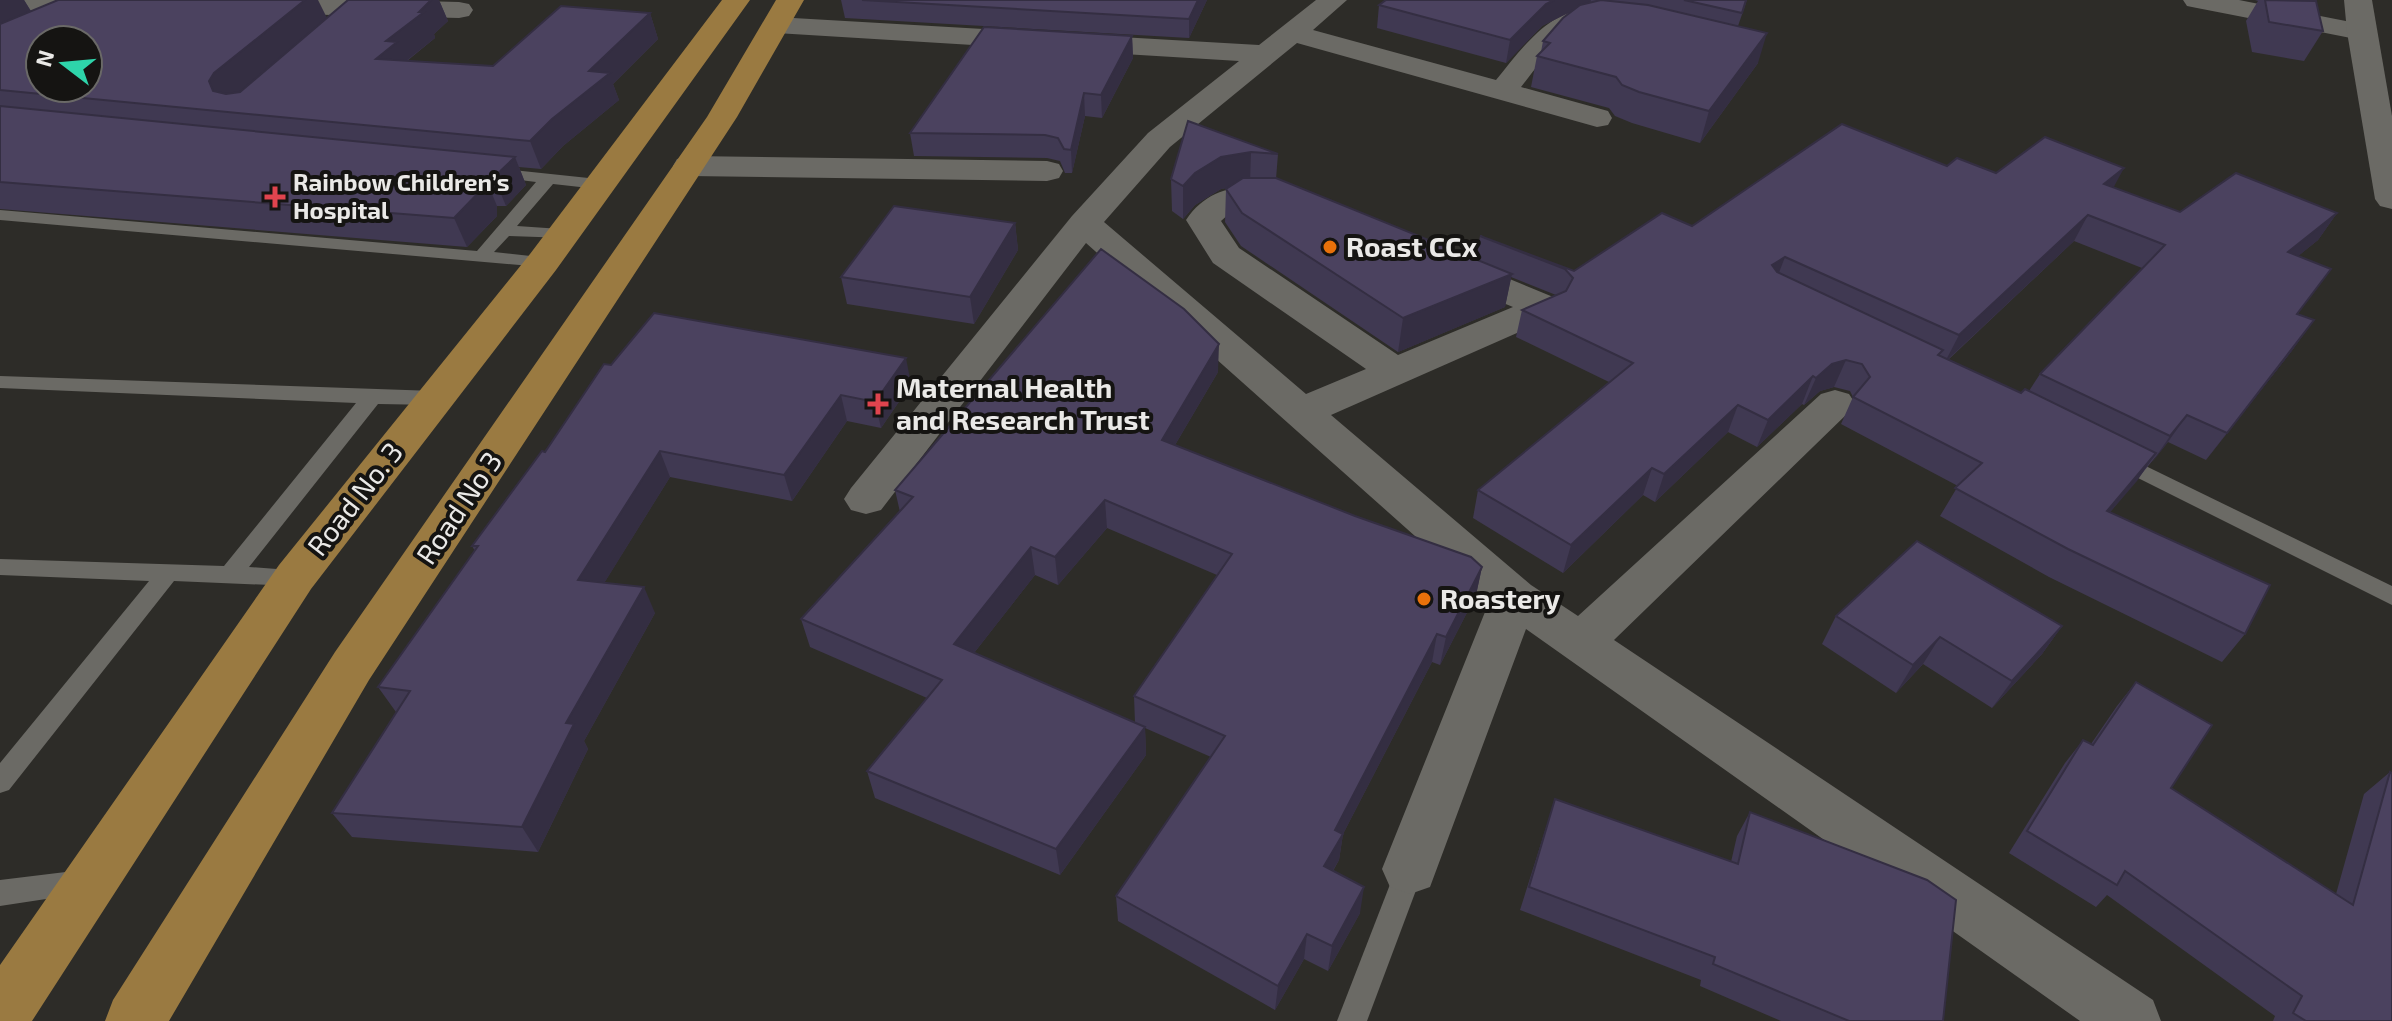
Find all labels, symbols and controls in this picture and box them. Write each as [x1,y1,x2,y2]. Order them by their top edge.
north arrow [24,24,104,104]
text: N [29,47,58,69]
place label: Rainbow Children’s Hospital [293,167,509,224]
marker: Rainbow Children’s Hospital [264,186,286,208]
place label: Roast CCx [1346,229,1477,263]
marker: Roast CCx [1321,238,1339,256]
place label: Maternal Health and Research Trust [896,370,1150,436]
marker: Maternal Health and Research Trust [867,393,889,415]
street label: Road No. 3 [299,435,409,562]
street label: Road No 3 [408,445,508,570]
place label: Roastery [1440,581,1561,615]
marker: Roastery [1415,590,1433,608]

